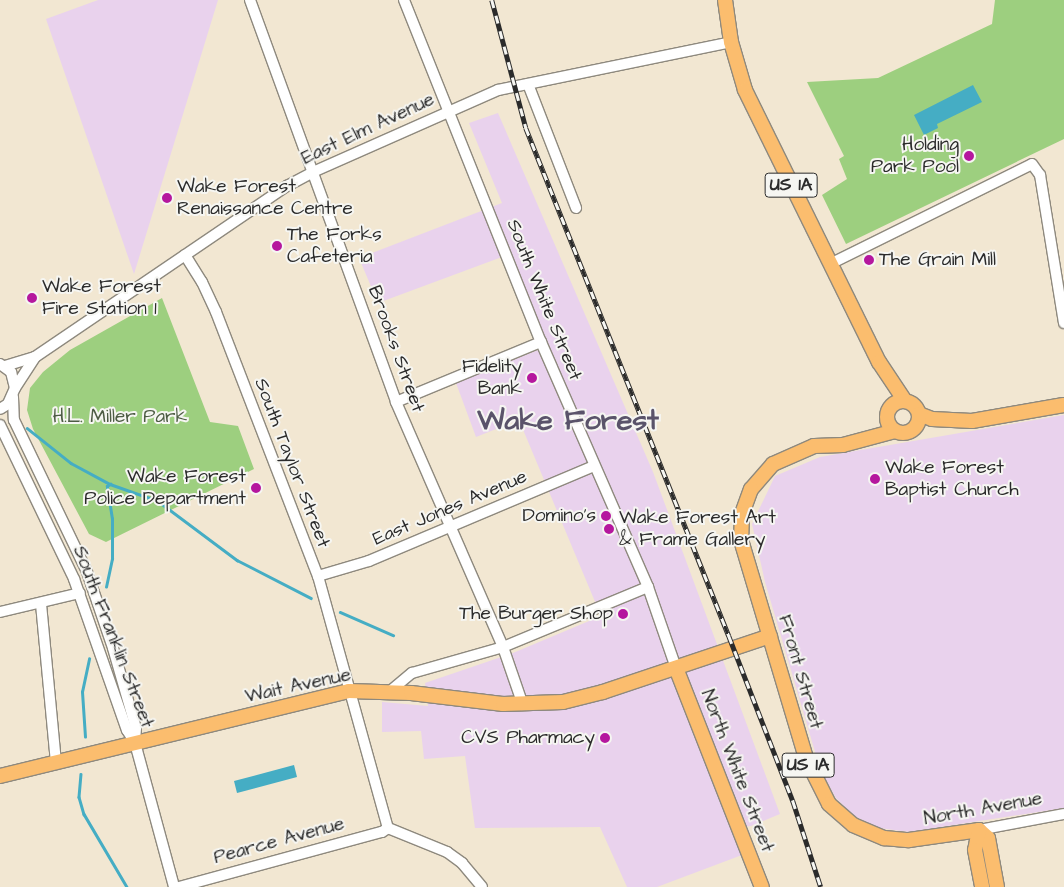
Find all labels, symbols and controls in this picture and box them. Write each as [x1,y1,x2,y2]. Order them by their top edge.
street label: East Elm Avenue [298,88,438,170]
place label: Holding Park Pool [871,134,959,178]
marker: Holding Park Pool [963,150,975,162]
road number: US 1A [764,170,818,200]
place label: Wake Forest Renaissance Centre [177,176,353,220]
marker: Wake Forest Renaissance Centre [161,192,173,204]
street label: South White Street [501,216,587,384]
place label: The Forks Cafeteria [287,224,382,268]
marker: The Forks Cafeteria [271,240,283,252]
place label: The Grain Mill [879,249,996,271]
marker: The Grain Mill [863,254,875,266]
place label: Wake Forest Fire Station 1 [42,276,161,320]
street label: Brooks Street [363,283,429,415]
marker: Wake Forest Fire Station 1 [26,292,38,304]
place label: Fidelity Bank [462,356,522,400]
marker: Fidelity Bank [526,372,538,384]
street label: South Taylor Street [249,375,335,551]
district label: Wake Forest [477,404,659,438]
park label: H.L. Miller Park [53,406,187,428]
place label: Wake Forest Baptist Church [885,457,1019,501]
street label: East Jones Avenue [370,465,530,551]
place label: Wake Forest Police Department [84,466,246,510]
marker: Wake Forest Baptist Church [869,473,881,485]
marker: Wake Forest Police Department [250,482,262,494]
place label: Domino's [523,505,596,527]
place label: Wake Forest Art & Frame Gallery [619,507,776,551]
marker: Domino's [600,510,612,522]
marker: Wake Forest Art & Frame Gallery [603,523,615,535]
street label: South Franklin Street [68,543,158,731]
place label: The Burger Shop [459,603,613,625]
marker: The Burger Shop [617,608,629,620]
street label: Front Street [773,612,827,732]
street label: Wait Avenue [243,664,353,708]
street label: North White Street [696,687,778,855]
place label: CVS Pharmacy [461,727,595,749]
marker: CVS Pharmacy [599,732,611,744]
road number: US 1A [780,750,836,780]
street label: North Avenue [922,787,1044,831]
street label: Pearce Avenue [211,813,347,869]

